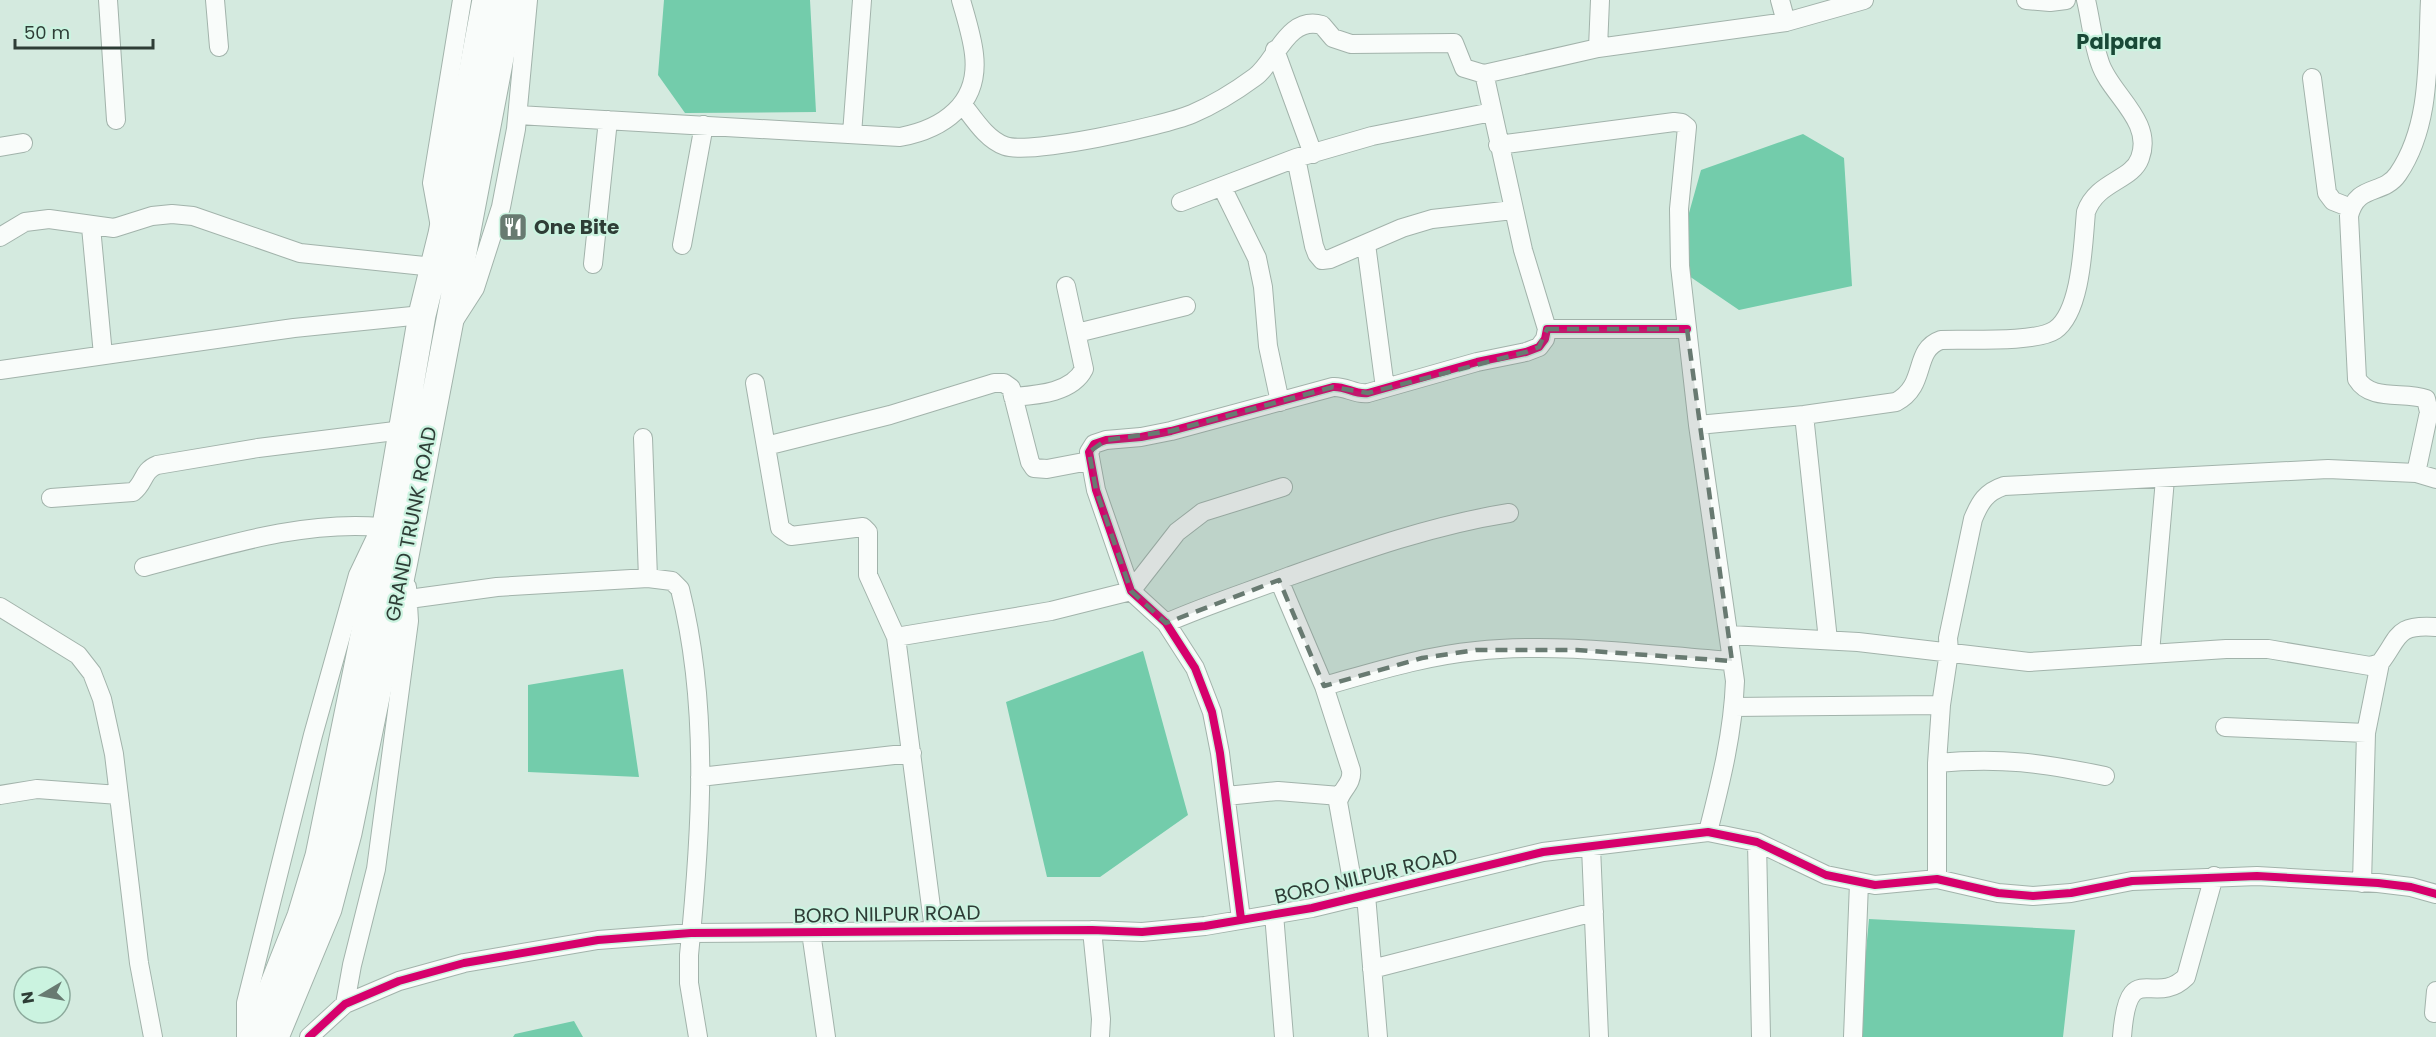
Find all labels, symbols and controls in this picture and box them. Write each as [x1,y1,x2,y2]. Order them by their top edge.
scale bar [15,12,153,50]
text: 50 m [24,20,70,45]
district label: Palpara [2076,27,2162,56]
restaurant icon: One Bite [497,211,529,243]
place label: One Bite [534,213,619,241]
street label: GRAND TRUNK ROAD [378,424,444,624]
street label: BORO NILPUR ROAD [1272,841,1460,911]
street label: BORO NILPUR ROAD [793,898,981,930]
north arrow [12,965,72,1025]
text: N [15,990,40,1005]

